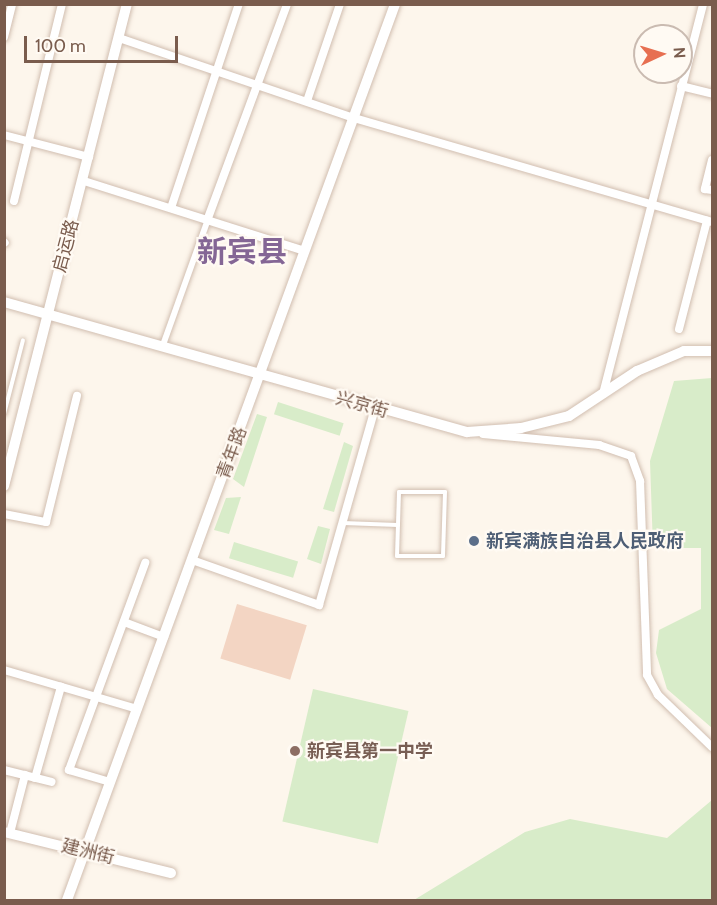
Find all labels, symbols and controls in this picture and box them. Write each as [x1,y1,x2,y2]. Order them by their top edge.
scale bar [27,24,182,62]
north arrow [633,24,693,84]
text: 100 m [35,35,86,57]
text: N [670,47,689,59]
street label: 启运路 [49,217,83,275]
district label: 新宾县 [197,234,287,270]
street label: 兴京街 [333,387,391,423]
street label: 青年路 [213,424,251,482]
place label: 新宾满族自治县人民政府 [486,530,684,552]
marker: 新宾满族自治县人民政府 [467,534,481,548]
place label: 新宾县第一中学 [307,740,433,762]
marker: 新宾县第一中学 [288,744,302,758]
street label: 建洲街 [59,835,117,869]

